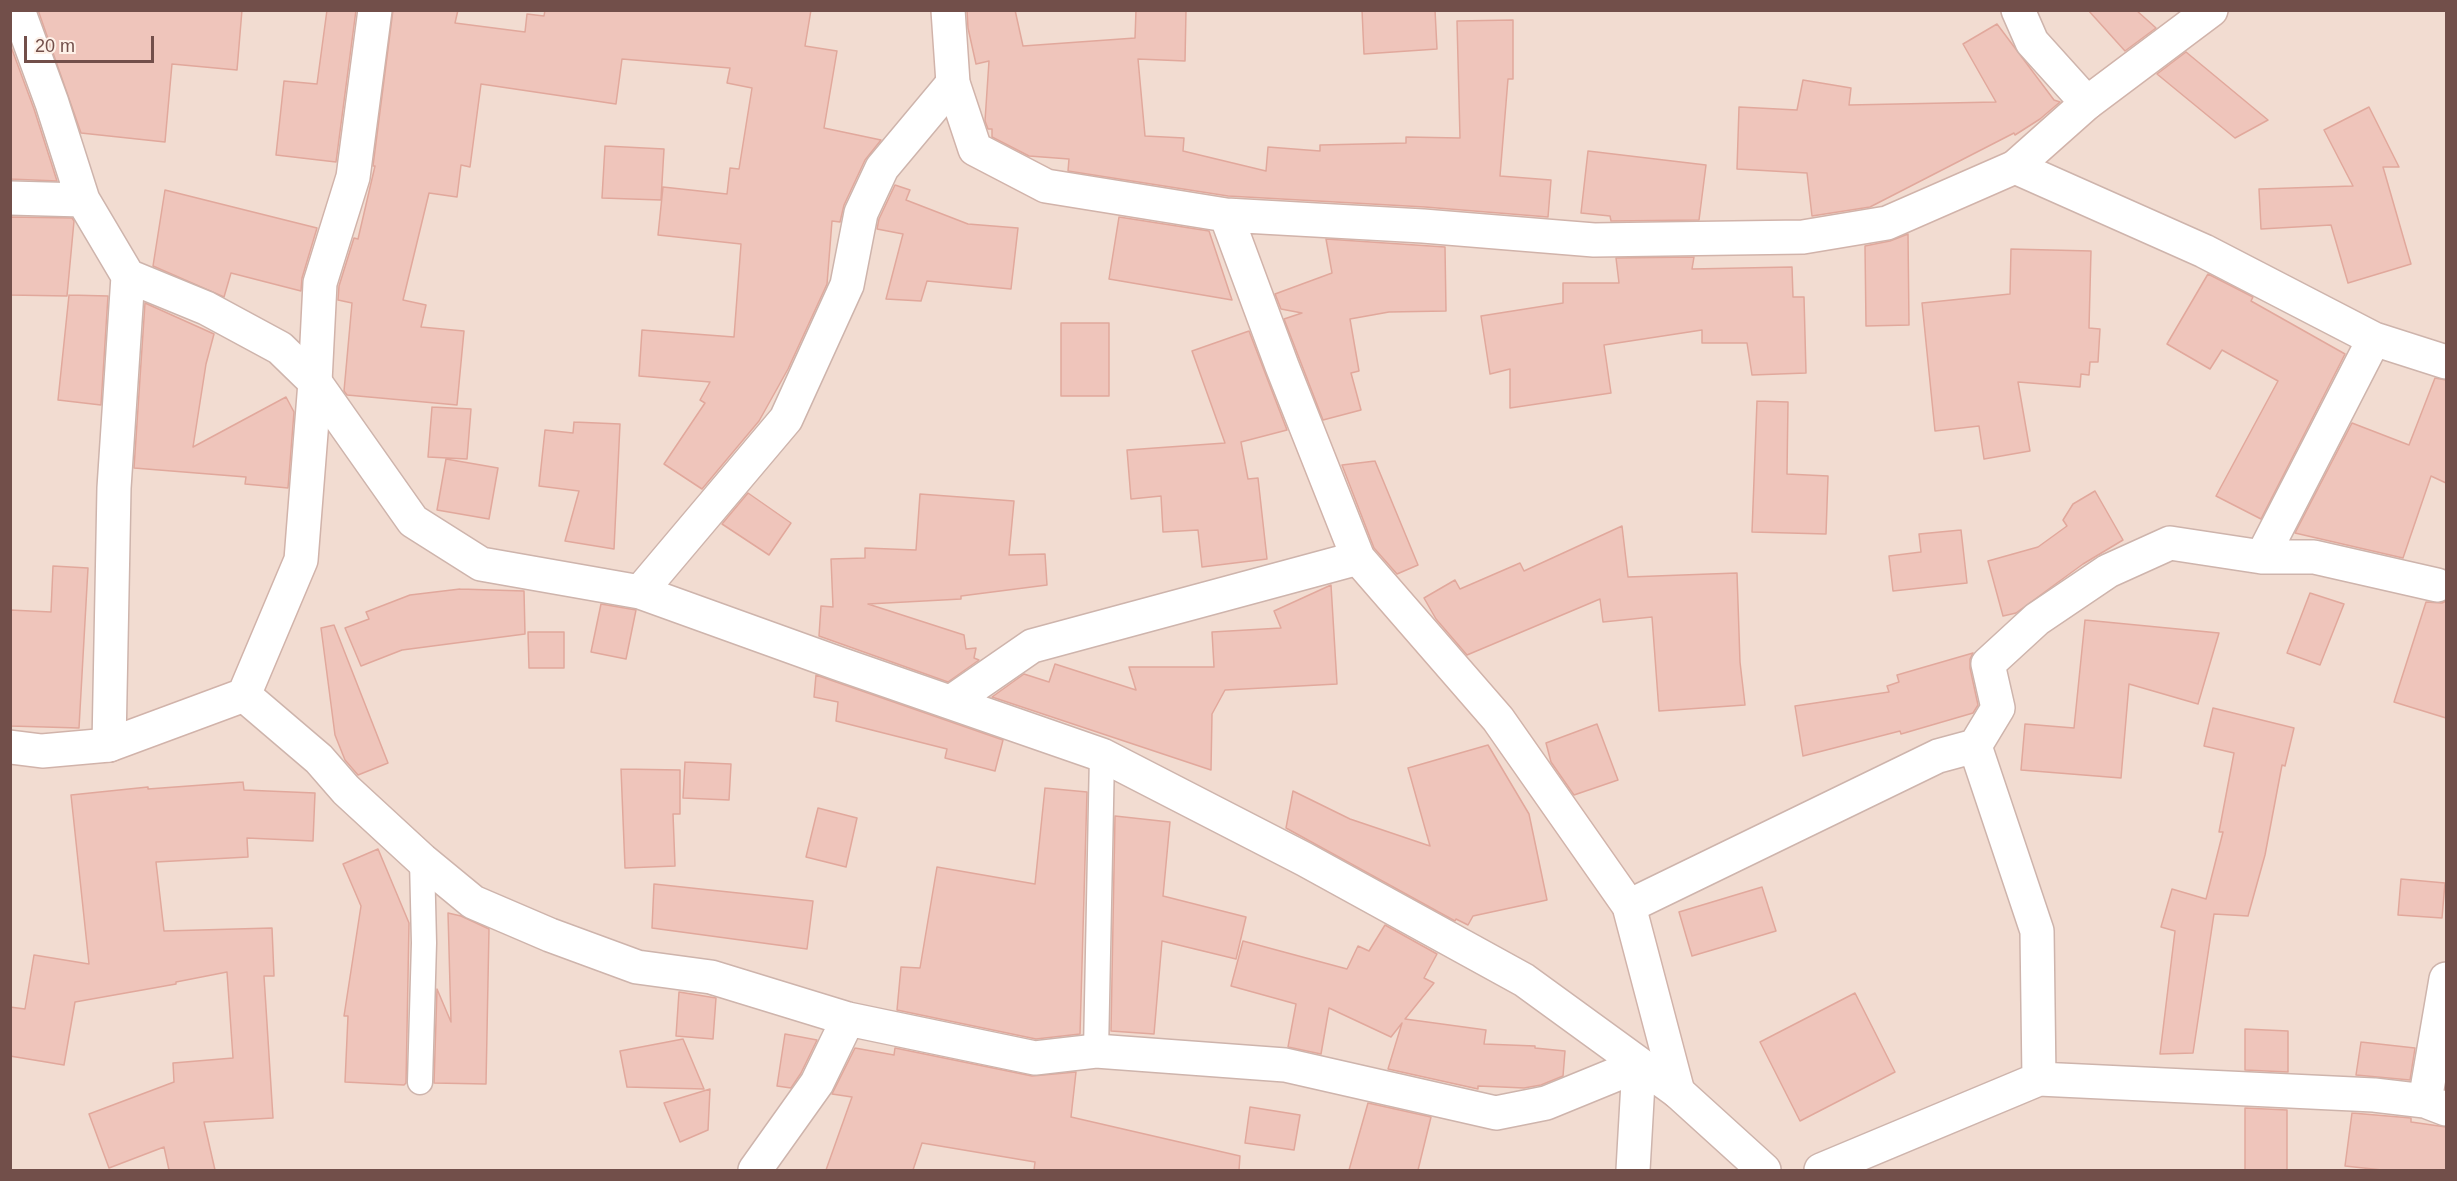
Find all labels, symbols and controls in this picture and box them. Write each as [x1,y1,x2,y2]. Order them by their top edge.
scale bar [27,24,158,62]
text: 20 m [35,36,75,56]

